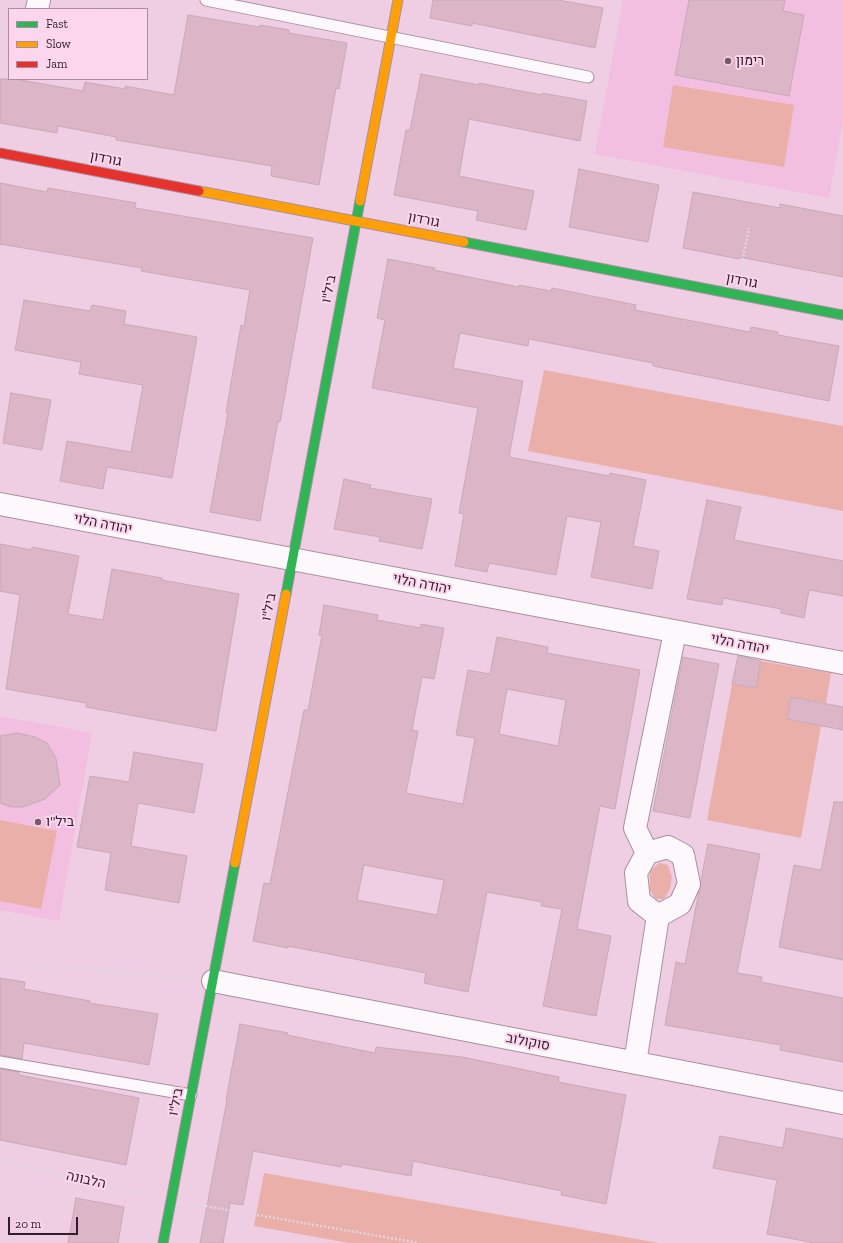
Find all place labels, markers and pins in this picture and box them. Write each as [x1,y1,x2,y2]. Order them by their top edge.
place label: רימון [736,53,764,69]
marker: רימון [723,56,733,66]
place label: ביל"ו [46,814,74,830]
marker: ביל"ו [33,817,43,827]

